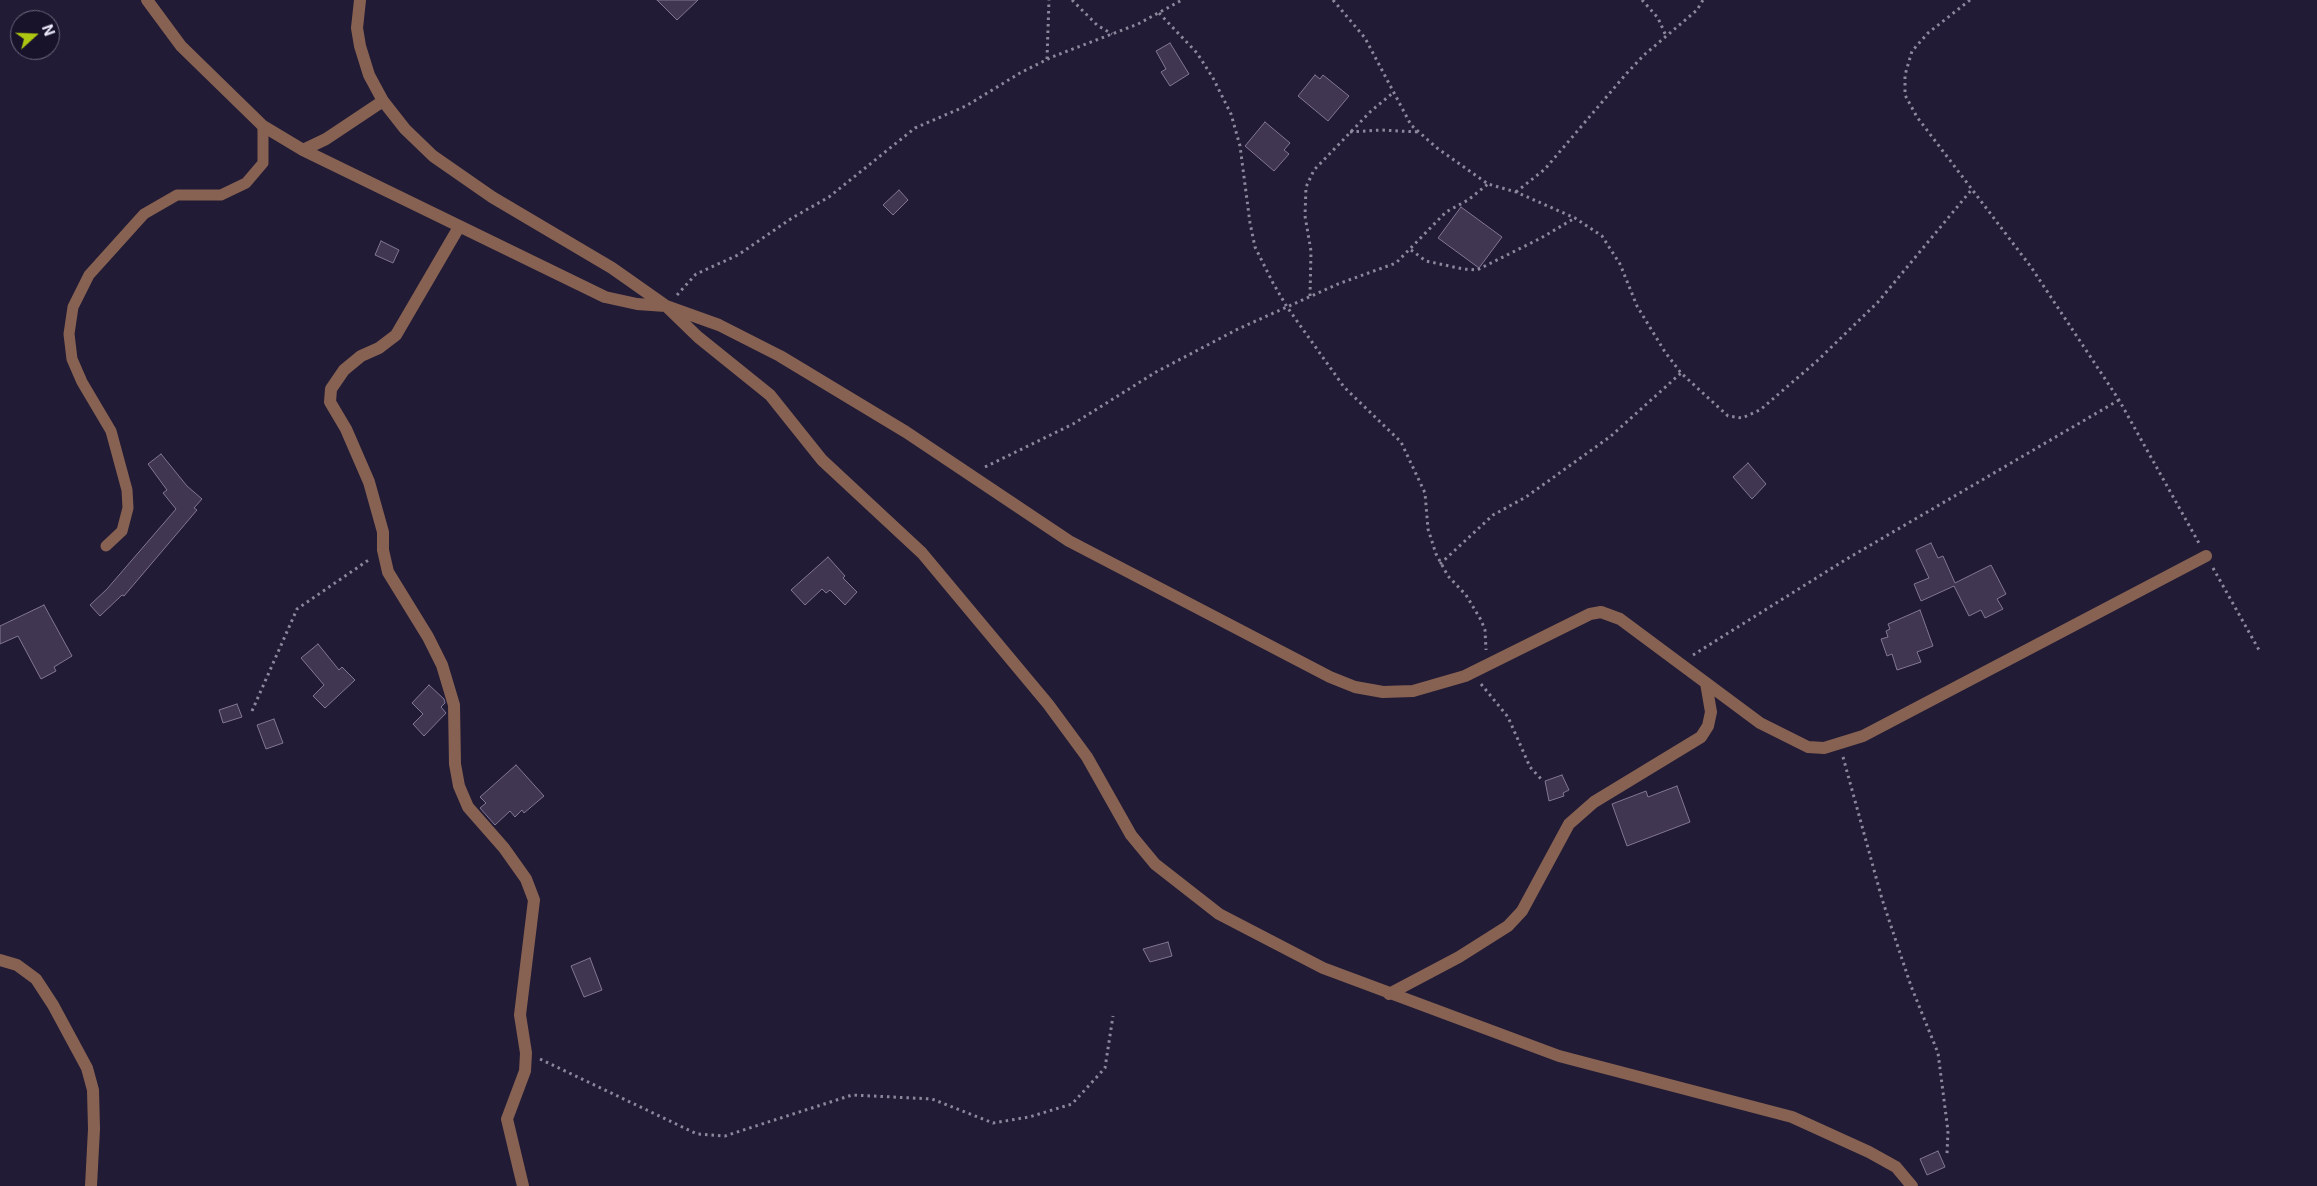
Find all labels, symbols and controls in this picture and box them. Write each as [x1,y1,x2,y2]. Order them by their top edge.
north arrow [10,10,60,60]
text: N [39,22,58,38]

